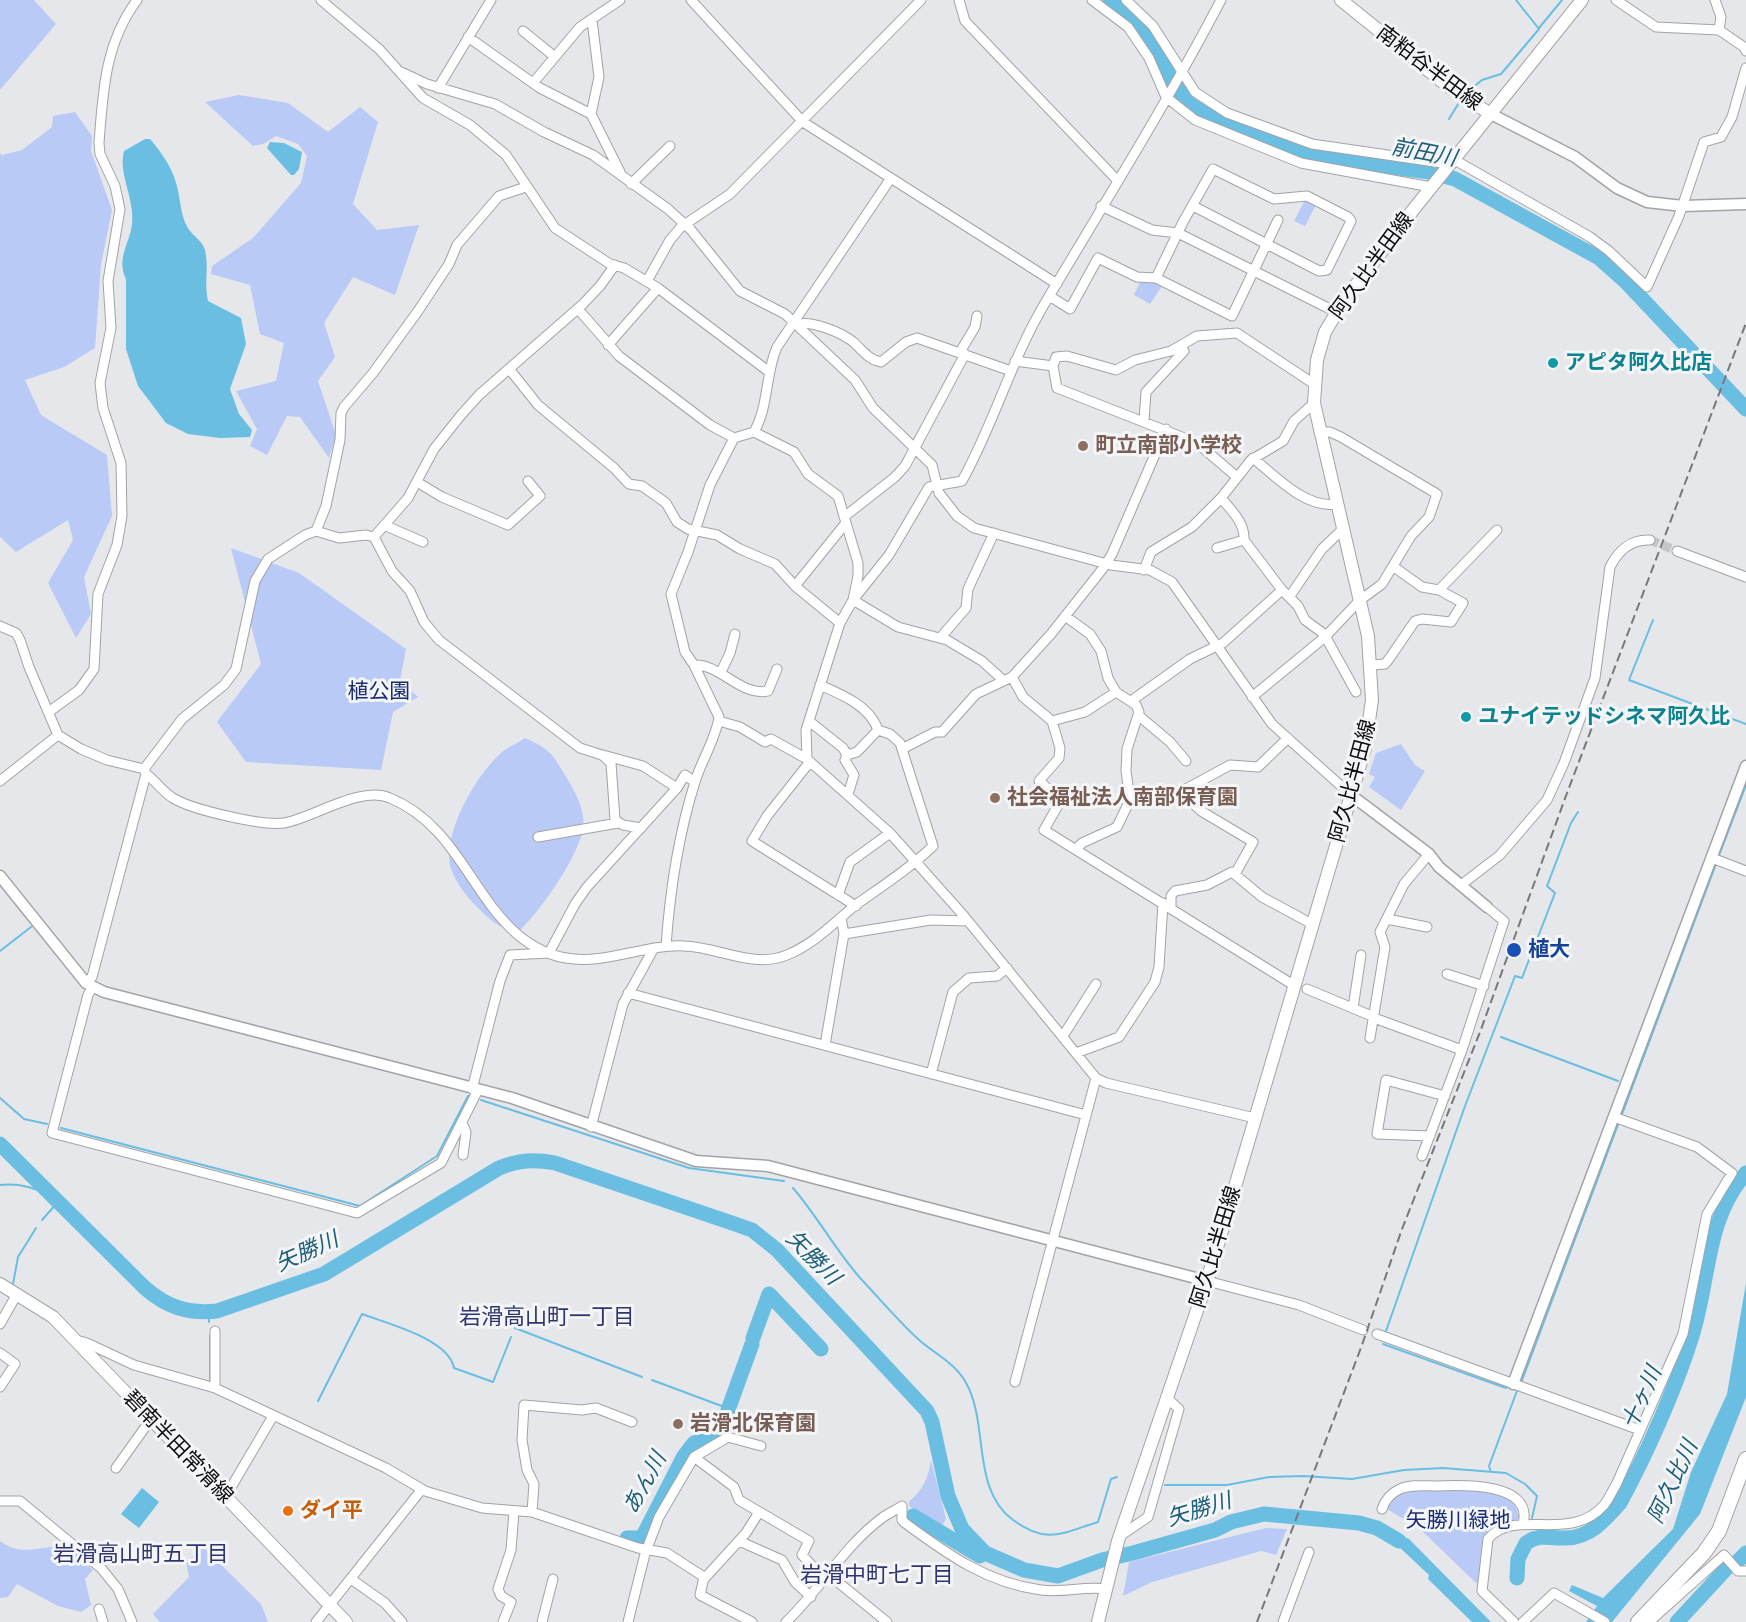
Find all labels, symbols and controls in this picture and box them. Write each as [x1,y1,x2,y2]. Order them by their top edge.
street label: 南粕谷半田線 [1371,20,1487,116]
water label: 前田川 [1389,134,1459,172]
street label: 阿久比半田線 [1325,208,1419,324]
place label: アピタ阿久比店 [1565,350,1712,376]
marker: アピタ阿久比店 [1546,356,1560,370]
place label: 町立南部小学校 [1095,433,1242,459]
marker: 町立南部小学校 [1076,439,1090,453]
park label: 植公園 [348,679,410,705]
place label: ユナイテッドシネマ阿久比 [1478,704,1730,730]
marker: ユナイテッドシネマ阿久比 [1459,710,1473,724]
street label: 阿久比半田線 [1325,717,1381,845]
place label: 社会福祉法人南部保育園 [1007,785,1238,811]
marker: 社会福祉法人南部保育園 [988,791,1002,805]
place label: 植大 [1528,937,1570,963]
marker: 植大 [1505,941,1523,959]
street label: 阿久比半田線 [1186,1183,1246,1311]
water label: 矢勝川 [780,1225,846,1291]
water label: 矢勝川 [271,1227,343,1277]
district label: 岩滑高山町一丁目 [459,1304,635,1330]
water label: 十ヶ川 [1617,1362,1667,1434]
street label: 碧南半田常滑線 [118,1385,238,1509]
place label: 岩滑北保育園 [690,1411,816,1437]
marker: 岩滑北保育園 [671,1417,685,1431]
water label: 阿久比川 [1642,1437,1704,1527]
water label: あん川 [618,1448,672,1518]
water label: 矢勝川 [1164,1488,1234,1532]
place label: ダイ平 [300,1498,363,1524]
marker: ダイ平 [281,1504,295,1518]
park label: 矢勝川緑地 [1406,1508,1510,1534]
district label: 岩滑高山町五丁目 [53,1541,229,1567]
district label: 岩滑中町七丁目 [800,1562,954,1588]

